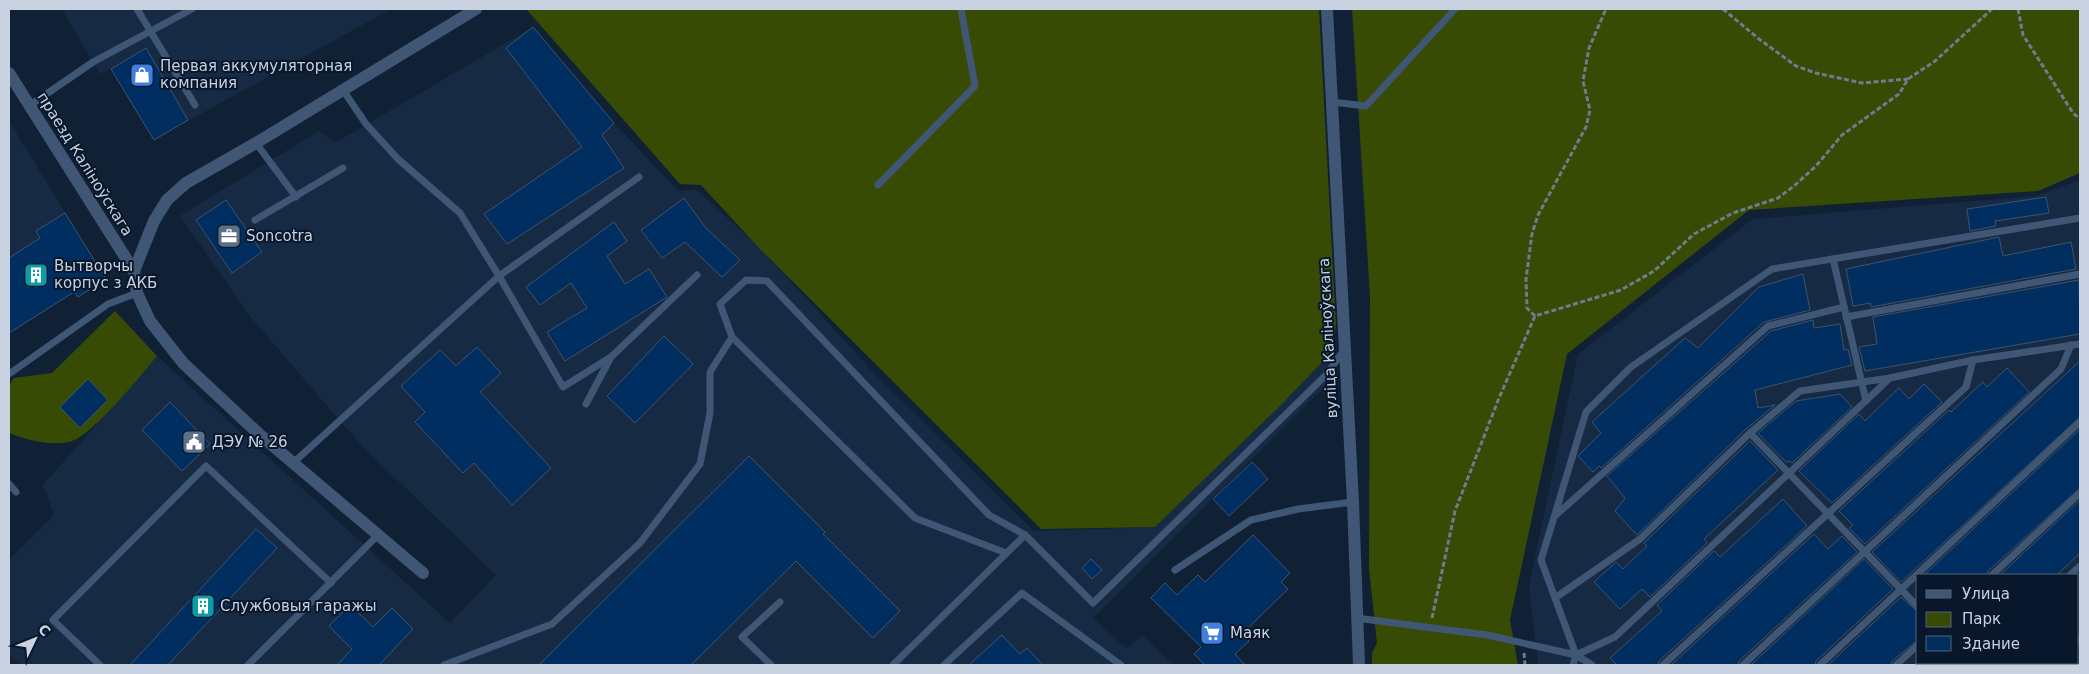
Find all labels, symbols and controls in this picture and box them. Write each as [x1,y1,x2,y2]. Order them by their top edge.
place label: Первая аккумуляторная компания [160,57,352,92]
shop icon: Первая аккумуляторная компания [129,62,155,88]
street label: праезд Каліноўскага [33,89,137,239]
office icon: Soncotra [216,223,242,249]
place label: Soncotra [246,227,313,245]
place label: Вытворчы корпус з АКБ [54,257,157,292]
street label: вуліца Каліноўскага [1315,257,1341,419]
building icon: Вытворчы корпус з АКБ [23,262,49,288]
public building icon: ДЭУ № 26 [181,429,207,455]
place label: ДЭУ № 26 [212,433,288,451]
legend [1916,574,2079,664]
text: Улица [1962,585,2010,603]
building icon: Службовыя гаражы [190,593,216,619]
place label: Службовыя гаражы [220,597,377,615]
text: Парк [1962,610,2001,628]
north arrow [10,614,60,664]
supermarket icon: Маяк [1199,620,1225,646]
text: С [35,621,54,639]
place label: Маяк [1230,624,1270,642]
text: Здание [1962,635,2020,653]

